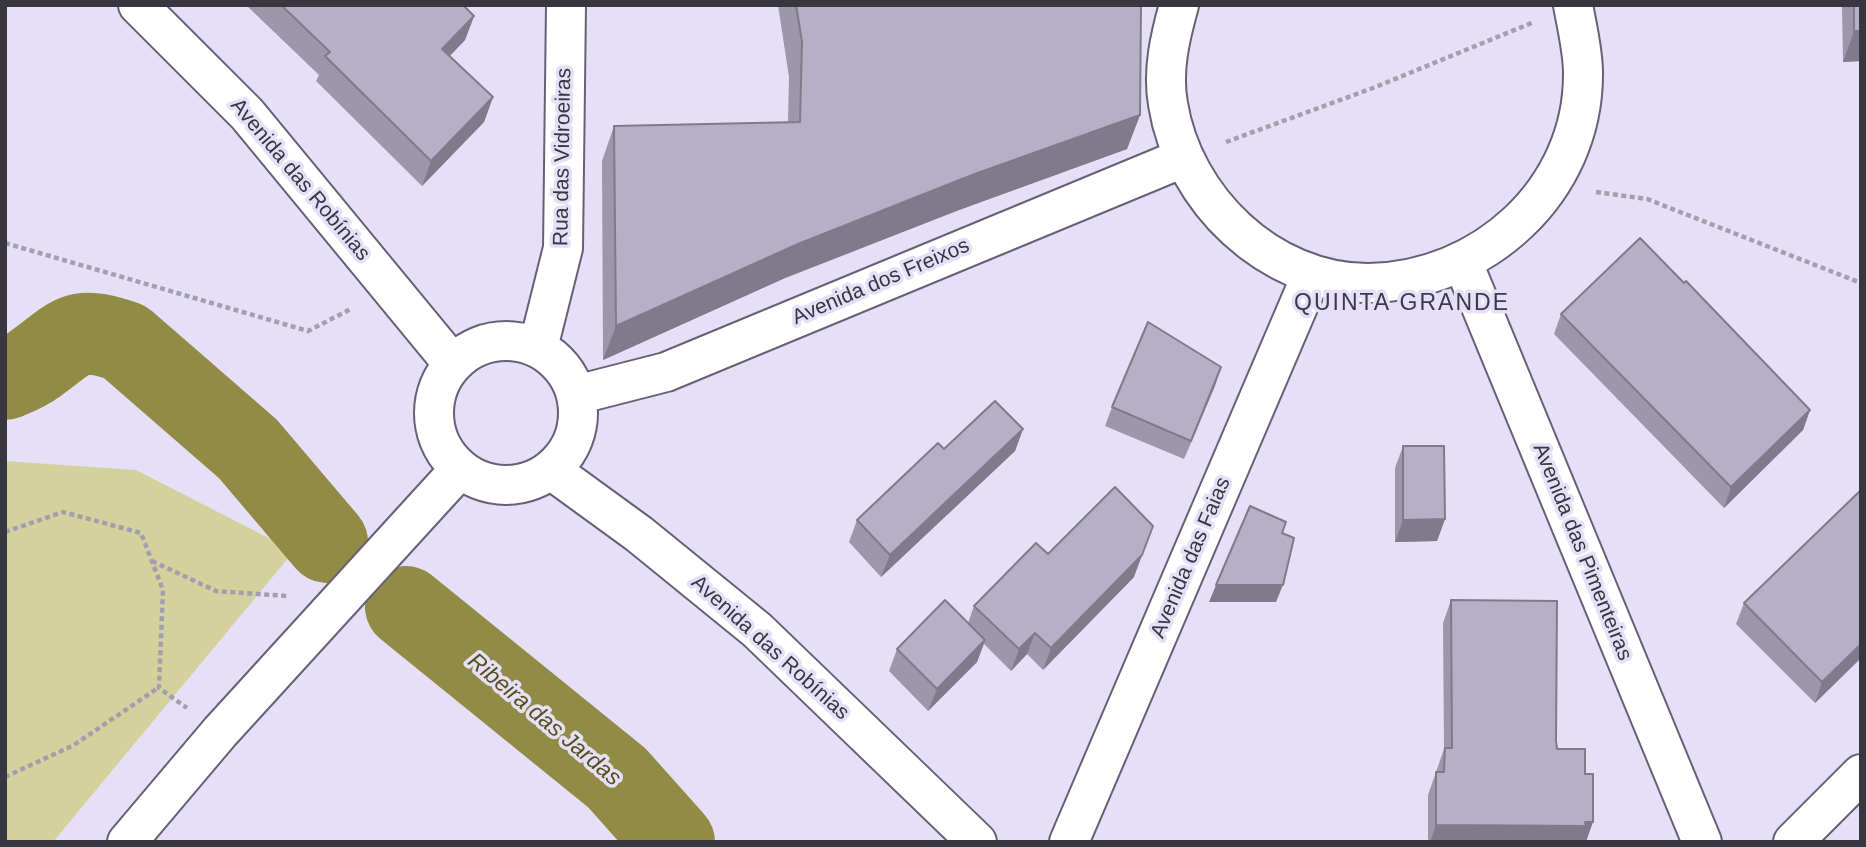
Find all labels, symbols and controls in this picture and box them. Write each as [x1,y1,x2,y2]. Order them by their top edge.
street label: Rua das Vidroeiras [549,68,577,246]
street label: Avenida das Robínias [225,94,375,266]
street label: Avenida dos Freixos [789,233,973,331]
district label: QUINTA GRANDE [1296,290,1508,318]
street label: Avenida das Pimenteiras [1527,440,1637,664]
street label: Avenida das Faias [1146,474,1236,642]
street label: Avenida das Robínias [686,570,854,726]
water label: Ribeira das Jardas [462,648,626,792]

